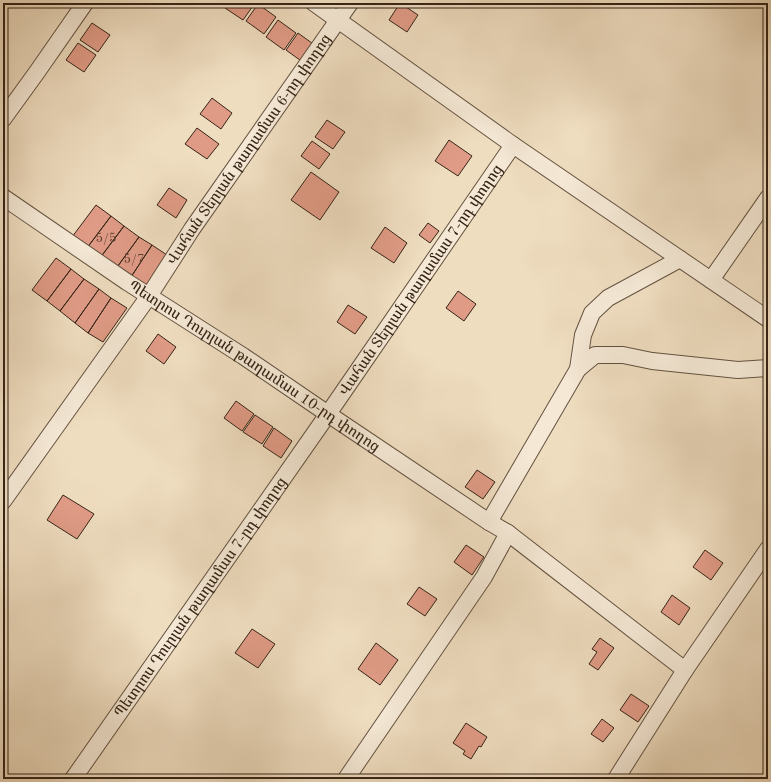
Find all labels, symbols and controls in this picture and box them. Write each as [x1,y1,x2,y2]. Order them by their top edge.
street label: Վահան Տերյան թաղամաս 6-րդ փողոց [165,32,335,268]
street label: Վահան Տերյան թաղամաս 7-րդ փողոց [337,162,506,399]
house number: 5/5 [96,232,116,245]
house number: 5/7 [124,253,144,266]
street label: Պետրոս Դուրյան թաղամաս 10-րդ փողոց [125,279,382,455]
street label: Պետրոս Դուրյան թաղամաս 7-րդ փողոց [112,475,290,721]

